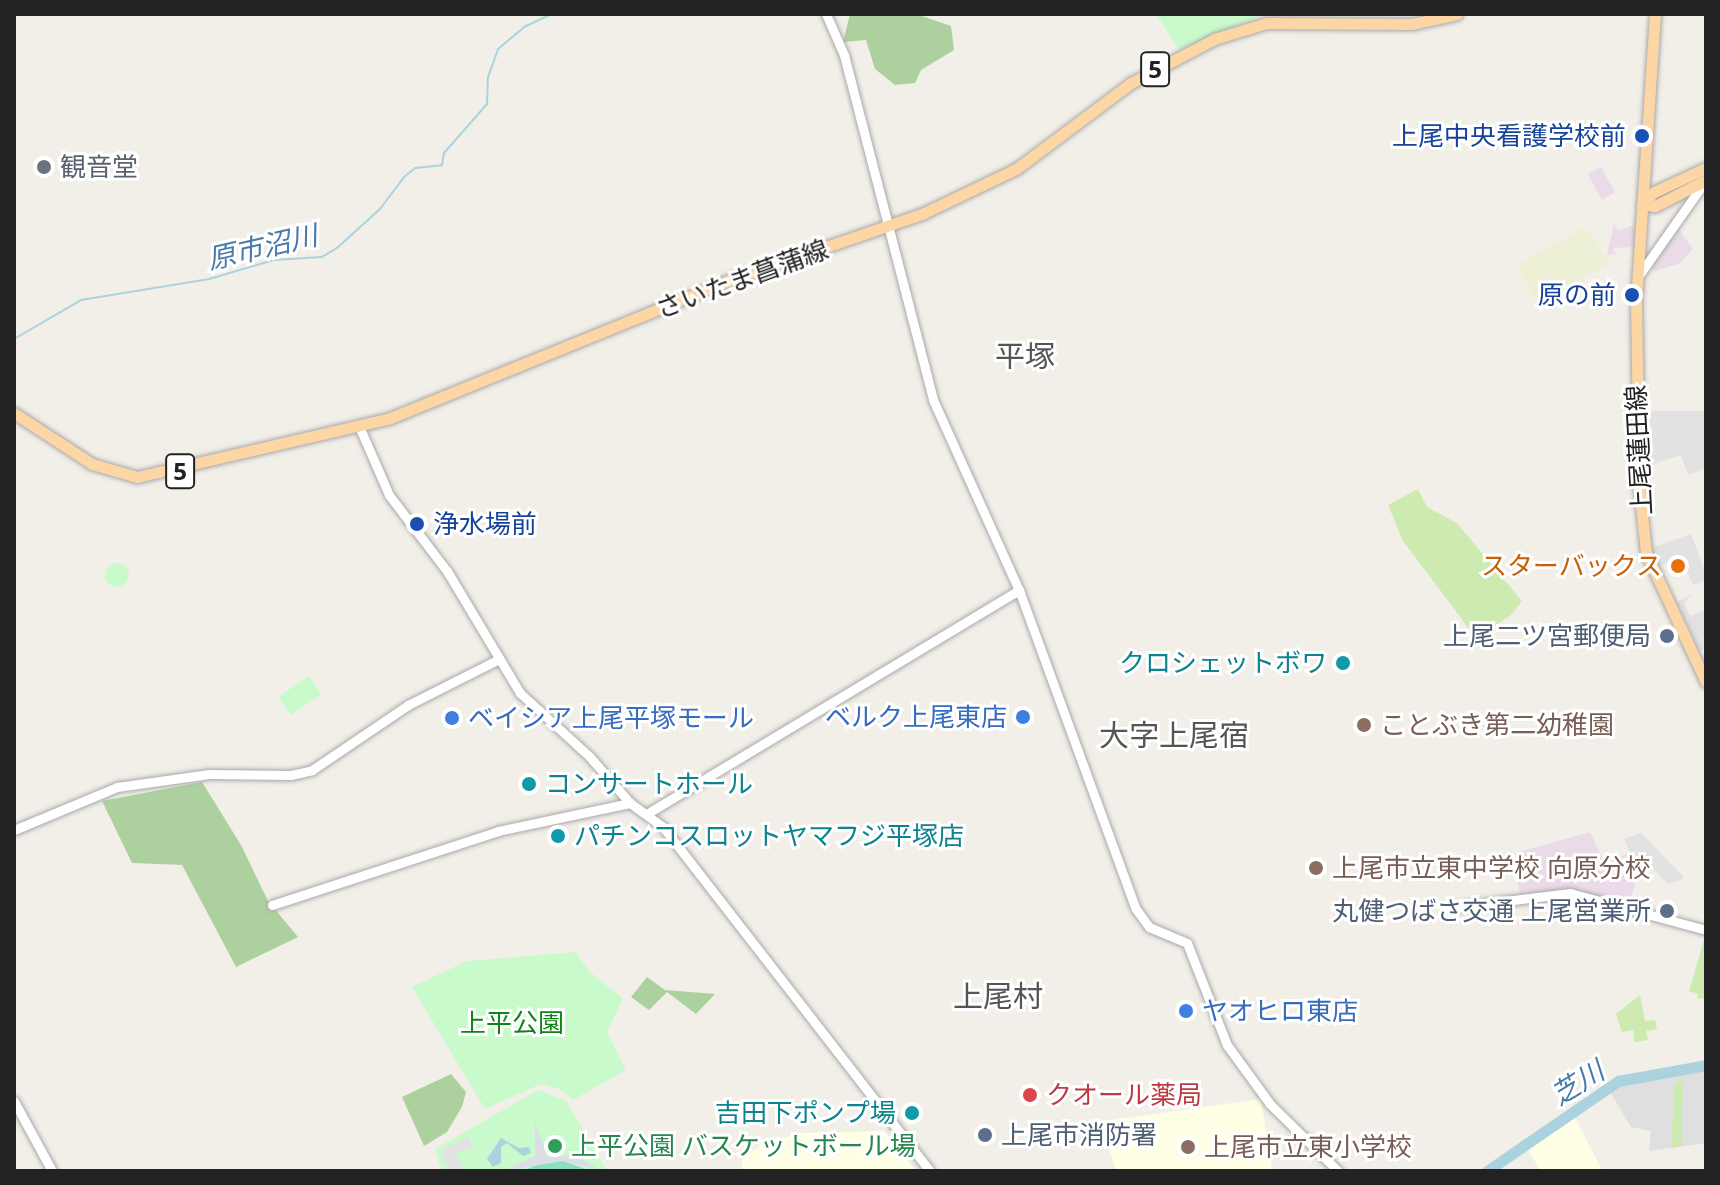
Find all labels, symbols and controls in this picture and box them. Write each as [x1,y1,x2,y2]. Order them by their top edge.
road number: 5 [1139,49,1171,89]
place label: 上尾中央看護学校前 [1392,120,1626,152]
marker: 上尾中央看護学校前 [1633,127,1651,145]
place label: 観音堂 [60,151,138,183]
marker: 観音堂 [35,158,53,176]
water label: 原市沼川 [204,217,320,275]
street label: さいたま菖蒲線 [651,233,833,325]
place label: 原の前 [1538,279,1616,311]
marker: 原の前 [1623,286,1641,304]
district label: 平塚 [995,338,1055,374]
street label: 上尾蓮田線 [1620,384,1658,516]
road number: 5 [164,451,196,491]
place label: 浄水場前 [433,508,537,540]
marker: 浄水場前 [408,515,426,533]
place label: スターバックス [1480,550,1662,582]
marker: スターバックス [1669,557,1687,575]
place label: 上尾二ツ宮郵便局 [1443,620,1651,652]
marker: 上尾二ツ宮郵便局 [1658,627,1676,645]
place label: クロシェットボワ [1119,647,1327,679]
marker: クロシェットボワ [1334,654,1352,672]
place label: ベルク上尾東店 [825,701,1007,733]
place label: ベイシア上尾平塚モール [468,702,754,734]
marker: ベルク上尾東店 [1014,708,1032,726]
marker: ベイシア上尾平塚モール [443,709,461,727]
place label: ことぶき第二幼稚園 [1380,709,1614,741]
marker: ことぶき第二幼稚園 [1355,716,1373,734]
district label: 大字上尾宿 [1099,717,1249,753]
place label: コンサートホール [545,768,753,800]
marker: コンサートホール [520,775,538,793]
place label: パチンコスロットヤマフジ平塚店 [574,820,964,852]
marker: パチンコスロットヤマフジ平塚店 [549,827,567,845]
place label: 上尾市立東中学校 向原分校 [1332,852,1651,884]
marker: 上尾市立東中学校 向原分校 [1307,859,1325,877]
place label: 丸健つばさ交通 上尾営業所 [1332,895,1651,927]
marker: 丸健つばさ交通 上尾営業所 [1658,902,1676,920]
district label: 上尾村 [953,978,1043,1014]
place label: ヤオヒロ東店 [1202,995,1358,1027]
marker: ヤオヒロ東店 [1177,1002,1195,1020]
park label: 上平公園 [460,1007,564,1039]
water label: 芝川 [1544,1053,1610,1111]
place label: クオール薬局 [1046,1079,1202,1111]
marker: クオール薬局 [1021,1086,1039,1104]
place label: 吉田下ポンプ場 [714,1097,896,1129]
marker: 吉田下ポンプ場 [903,1104,921,1122]
place label: 上尾市消防署 [1001,1119,1157,1151]
marker: 上尾市消防署 [976,1126,994,1144]
place label: 上平公園 バスケットボール場 [571,1130,916,1162]
place label: 上尾市立東小学校 [1204,1131,1412,1163]
marker: 上平公園 バスケットボール場 [546,1137,564,1155]
marker: 上尾市立東小学校 [1179,1138,1197,1156]

